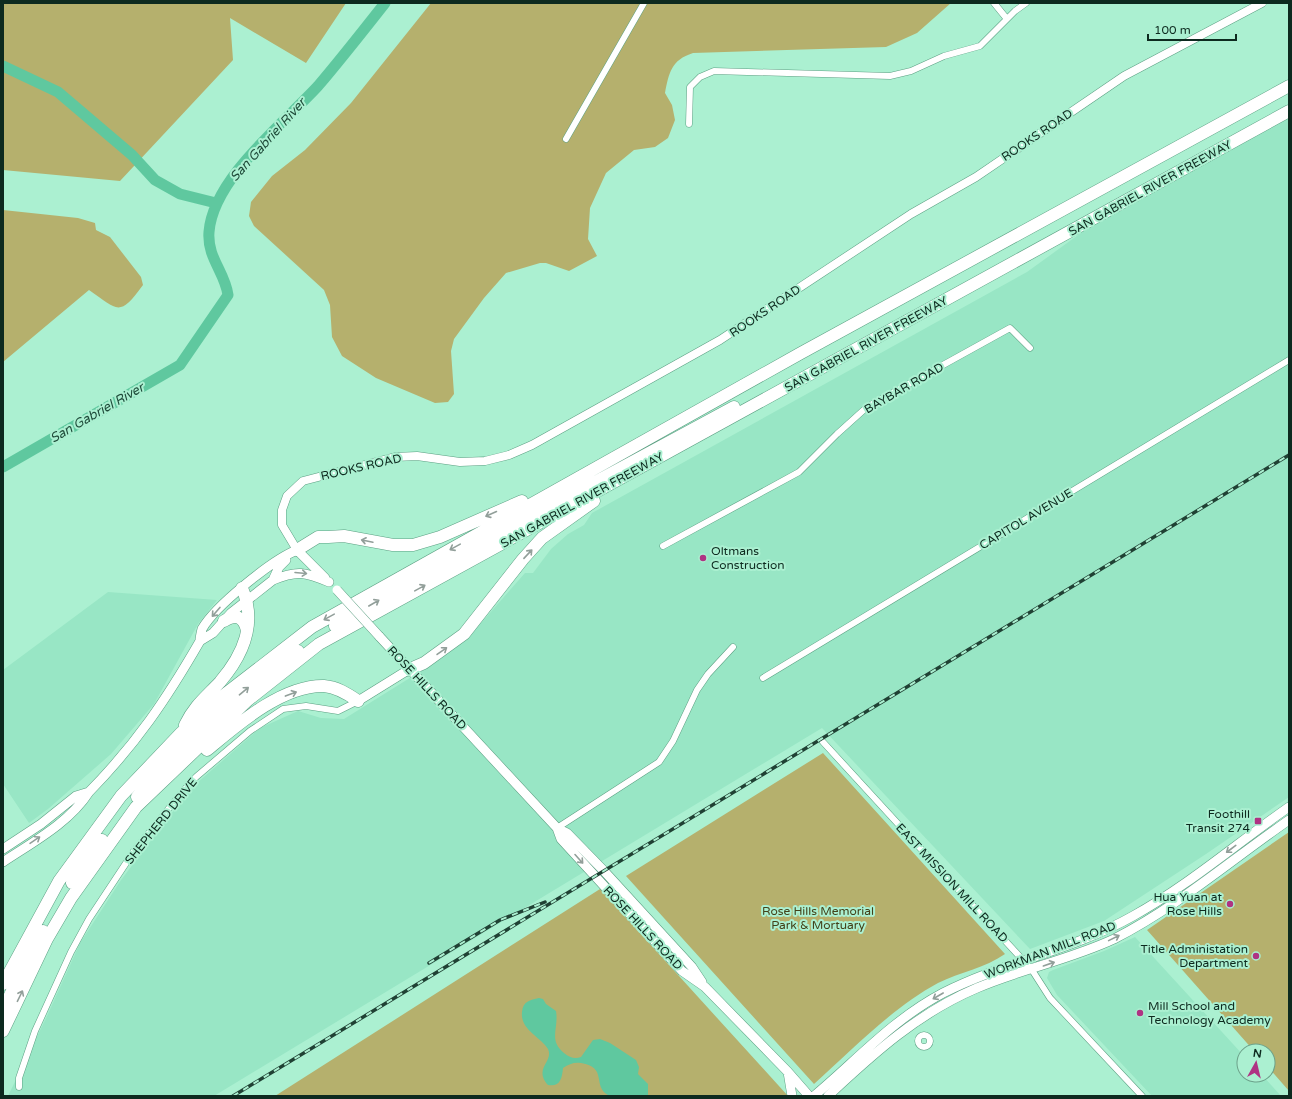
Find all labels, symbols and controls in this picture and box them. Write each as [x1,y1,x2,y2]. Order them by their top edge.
scale bar [1148,16,1236,42]
text: 100 m [1154,23,1191,37]
water label: San Gabriel River [227,94,311,185]
street label: ROOKS ROAD [999,106,1075,164]
street label: SAN GABRIEL RIVER FREEWAY [1066,137,1234,239]
street label: ROOKS ROAD [727,282,803,340]
street label: SAN GABRIEL RIVER FREEWAY [782,293,950,395]
street label: BAYBAR ROAD [862,360,946,416]
water label: San Gabriel River [47,379,149,446]
street label: SAN GABRIEL RIVER FREEWAY [498,449,666,551]
street label: ROOKS ROAD [319,451,403,483]
street label: CAPITOL AVENUE [977,485,1075,552]
one-way arrow [486,511,498,518]
one-way arrow [361,537,374,545]
one-way arrow [449,543,461,551]
place label: Oltmans Construction [711,544,785,572]
one-way arrow [523,549,533,559]
marker: Oltmans Construction [698,553,708,563]
one-way arrow [294,570,307,577]
one-way arrow [414,584,426,592]
one-way arrow [368,598,380,606]
one-way arrow [212,607,221,617]
one-way arrow [323,614,335,622]
street label: ROSE HILLS ROAD [385,643,469,733]
one-way arrow [437,647,448,655]
one-way arrow [238,687,249,696]
one-way arrow [284,689,296,697]
street label: SHEPHERD DRIVE [122,775,200,867]
place label: Foothill Transit 274 [1186,807,1250,835]
marker: Foothill Transit 274 [1253,816,1263,826]
street label: EAST MISSION MILL ROAD [893,821,1011,945]
one-way arrow [29,836,40,844]
one-way arrow [1225,845,1236,853]
one-way arrow [575,854,584,864]
street label: ROSE HILLS ROAD [601,883,685,973]
place label: Hua Yuan at Rose Hills [1153,890,1222,918]
marker: Hua Yuan at Rose Hills [1225,899,1235,909]
park label: Rose Hills Memorial Park & Mortuary [762,904,874,932]
street label: WORKMAN MILL ROAD [982,918,1118,982]
one-way arrow [1107,934,1119,941]
place label: Title Administation Department [1141,942,1248,970]
marker: Title Administation Department [1251,951,1261,961]
one-way arrow [1043,959,1055,967]
one-way arrow [17,990,24,1002]
one-way arrow [932,993,944,1001]
place label: Mill School and Technology Academy [1148,999,1271,1027]
marker: Mill School and Technology Academy [1135,1008,1145,1018]
north arrow [1236,1043,1276,1083]
text: N [1252,1047,1263,1061]

